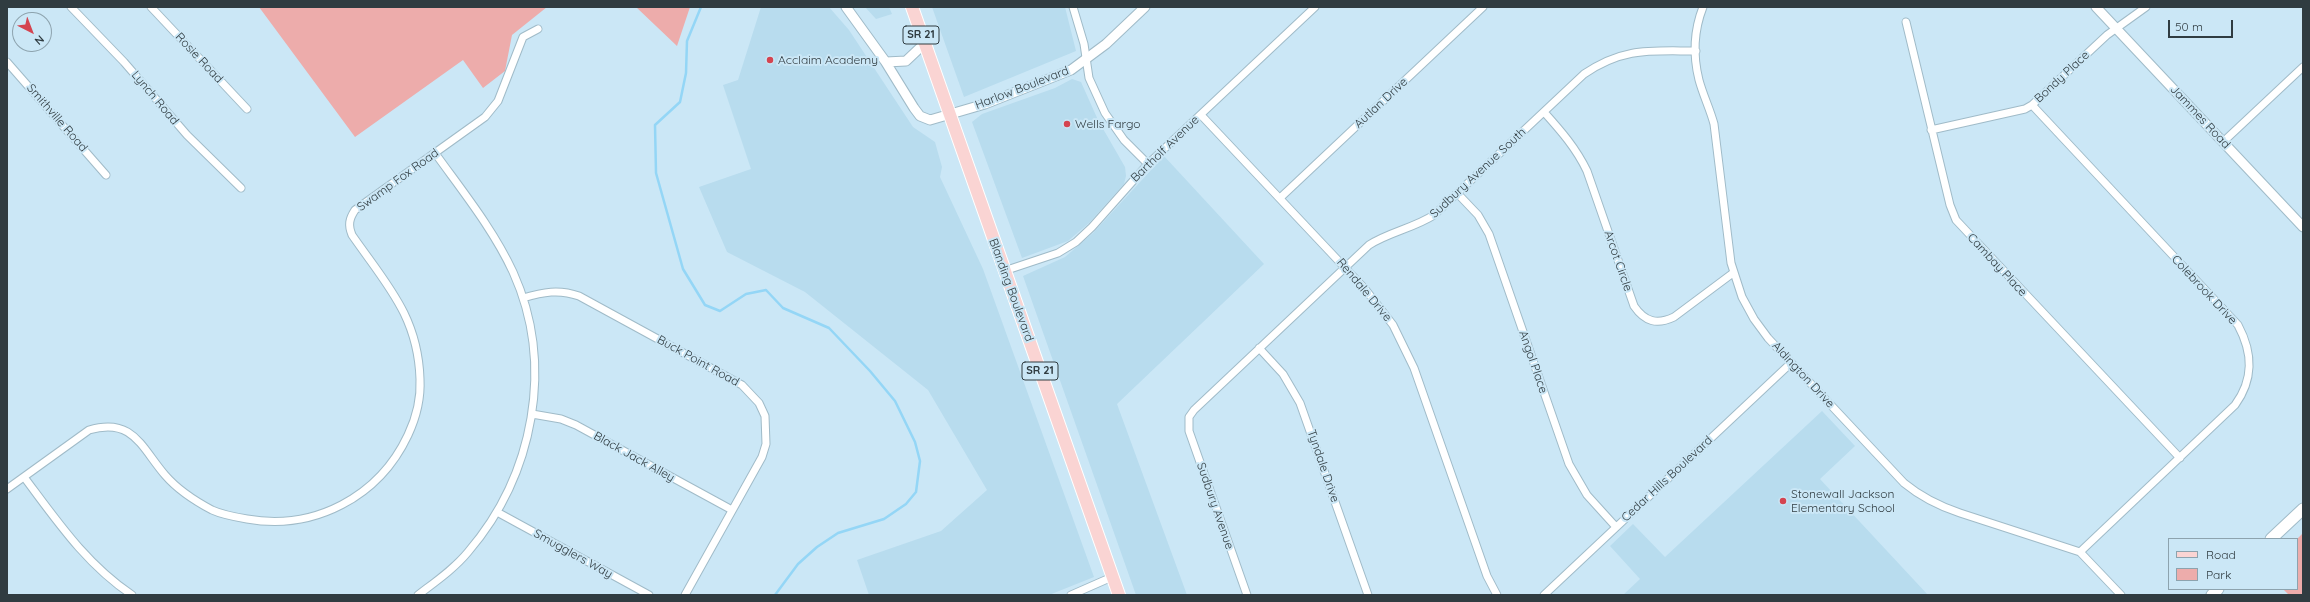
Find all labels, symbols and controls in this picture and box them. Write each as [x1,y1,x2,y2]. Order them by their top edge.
north arrow [12,12,52,52]
scale bar [2170,12,2235,38]
text: 50 m [2175,19,2203,34]
road number: SR 21 [903,26,939,44]
street label: Rosie Road [172,30,226,86]
text: N [32,32,47,48]
street label: Bondy Place [2032,48,2092,106]
place label: Acclaim Academy [778,53,878,67]
marker: Acclaim Academy [765,55,775,65]
street label: Harlow Boulevard [973,64,1071,112]
street label: Lynch Road [128,68,182,128]
street label: Autlan Drive [1351,75,1411,131]
street label: Smithville Road [24,81,90,155]
street label: Jammes Road [2167,82,2233,152]
street label: Bartholf Avenue [1128,113,1202,185]
place label: Wells Fargo [1075,117,1140,131]
marker: Wells Fargo [1062,119,1072,129]
street label: Sudbury Avenue South [1427,125,1529,221]
street label: Swamp Fox Road [354,146,442,214]
street label: Arcot Circle [1601,229,1635,293]
street label: Cambay Place [1964,231,2030,299]
street label: Blanding Boulevard [986,236,1036,344]
street label: Colebrook Drive [2168,252,2240,328]
street label: Rendale Drive [1333,256,1395,324]
street label: Angol Place [1516,329,1550,395]
street label: Buck Point Road [655,333,741,389]
street label: Aldington Drive [1769,339,1837,411]
road number: SR 21 [1022,362,1058,380]
street label: Tyndale Drive [1304,428,1342,504]
street label: Black Jack Alley [591,429,677,485]
street label: Cedar Hills Boulevard [1619,433,1715,525]
street label: Sudbury Avenue [1193,461,1237,551]
place label: Stonewall Jackson Elementary School [1791,487,1895,515]
marker: Stonewall Jackson Elementary School [1778,496,1788,506]
street label: Smugglers Way [531,526,615,582]
legend [2168,538,2298,590]
text: Road [2206,547,2236,562]
text: Park [2206,567,2231,582]

